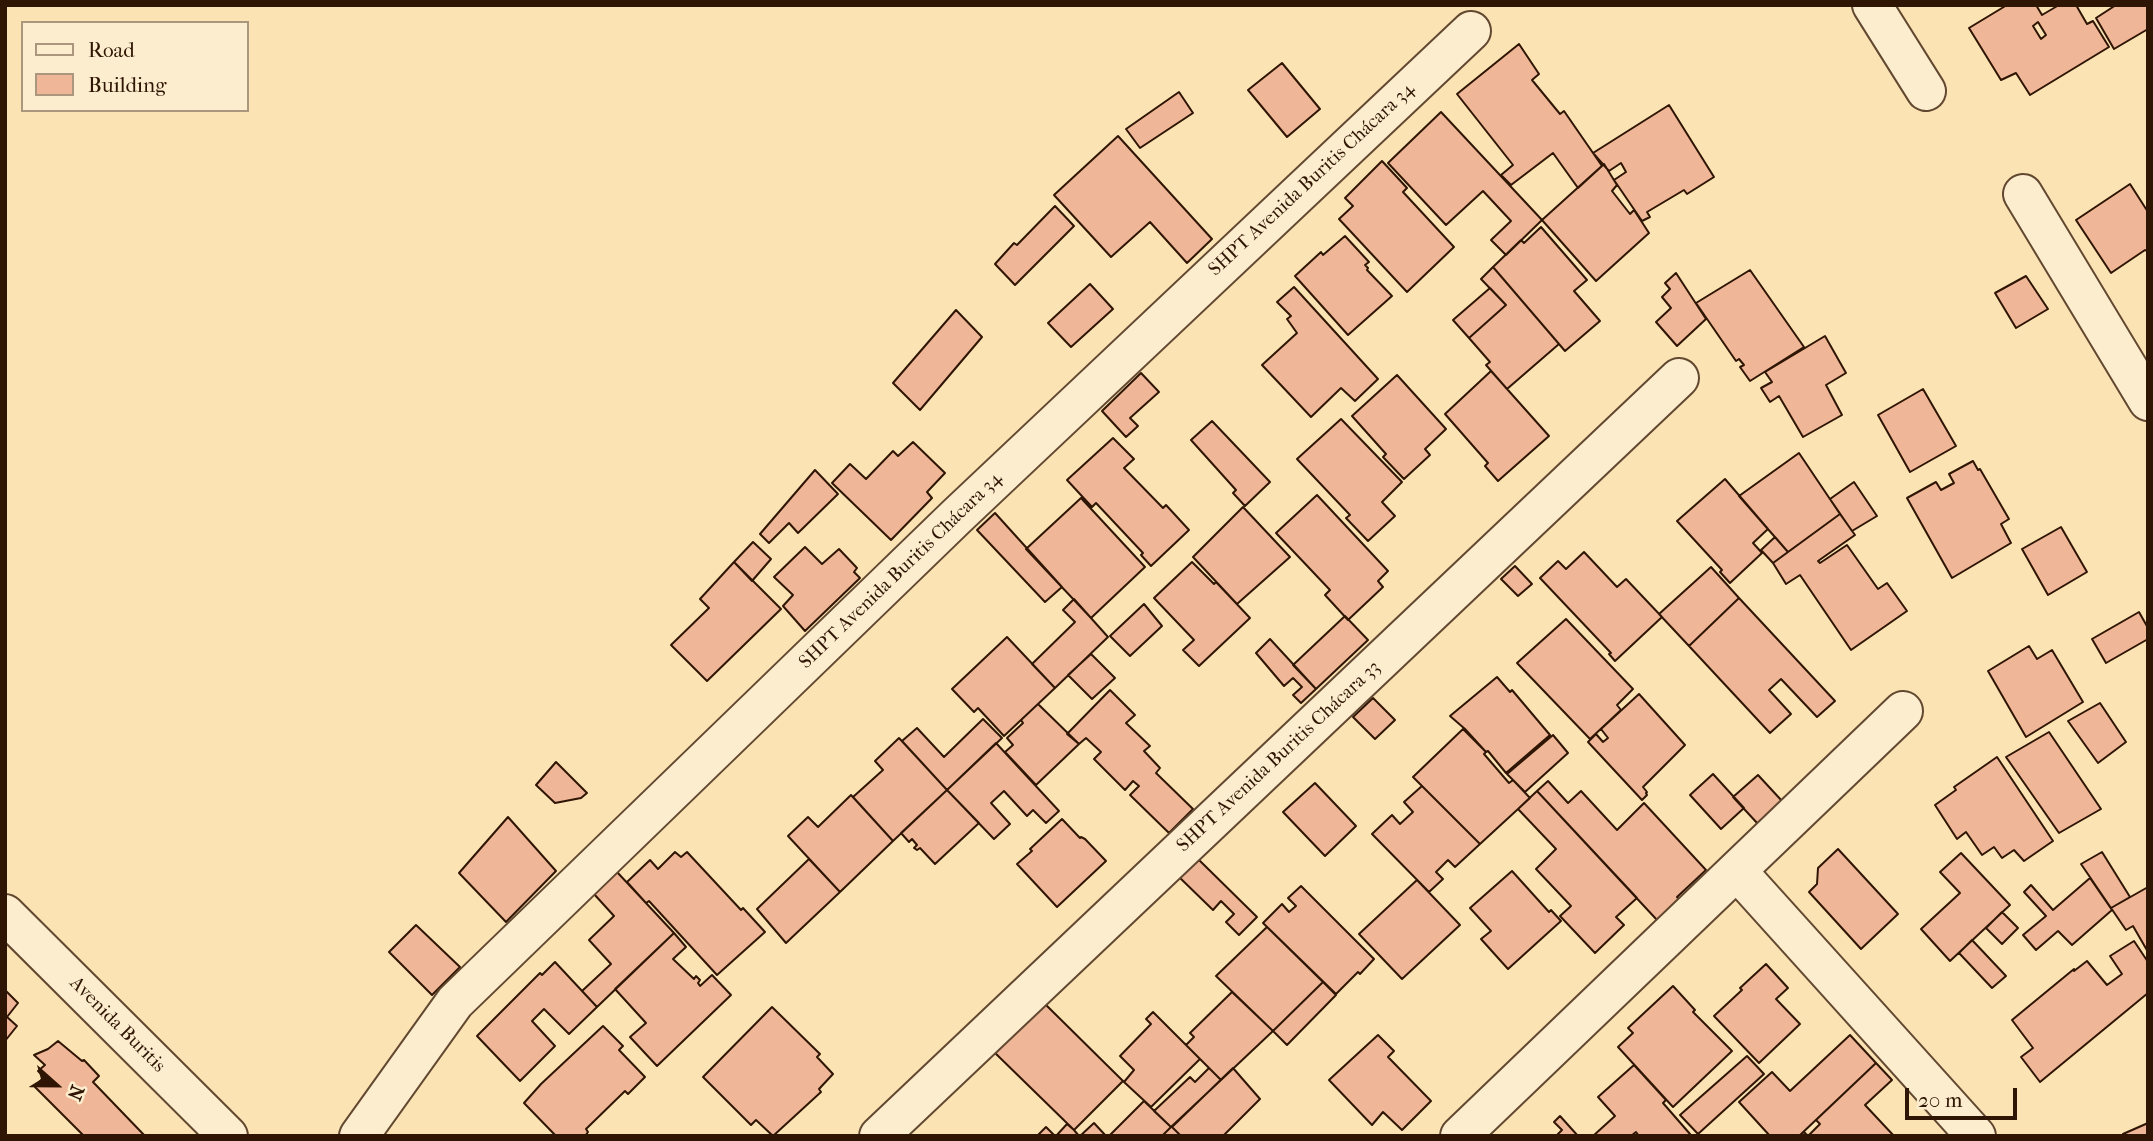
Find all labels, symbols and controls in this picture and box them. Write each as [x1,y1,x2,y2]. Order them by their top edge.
legend [21,21,248,112]
text: Road [88,38,135,62]
text: Building [88,73,166,97]
street label: SHPT Avenida Buritis Chácara 34 [1204,79,1420,281]
street label: SHPT Avenida Buritis Chácara 34 [795,468,1007,674]
street label: SHPT Avenida Buritis Chácara 33 [1173,657,1385,857]
street label: Avenida Buritis [64,972,170,1078]
north arrow [21,1050,91,1120]
scale bar [1908,1074,2020,1118]
text: N [63,1082,88,1103]
text: 20 m [1918,1088,1962,1112]

